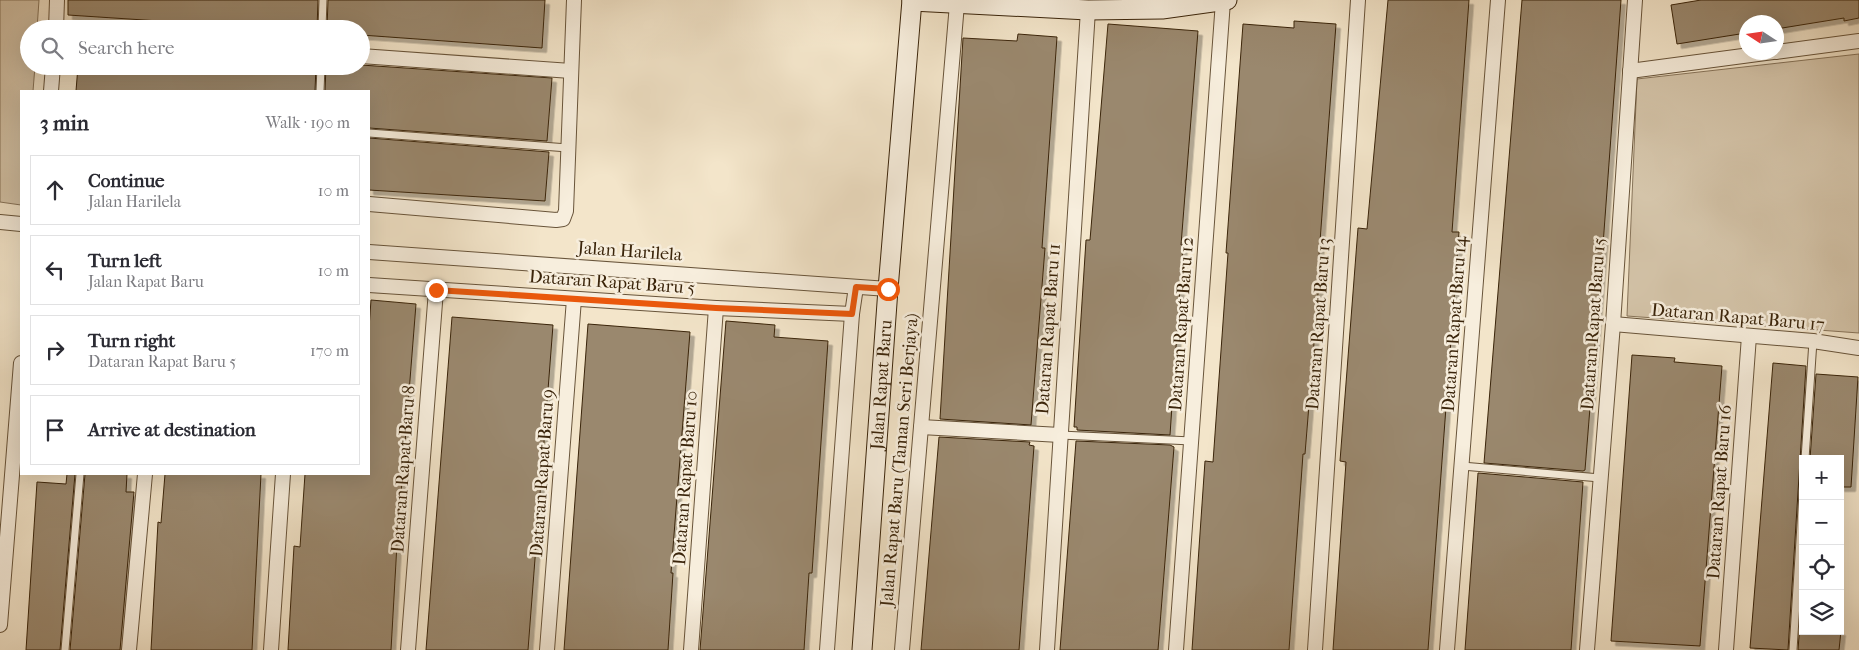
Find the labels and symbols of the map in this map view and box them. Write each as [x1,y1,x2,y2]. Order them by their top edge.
north arrow [1739,15,1784,60]
street label: Dataran Rapat Baru 14 [1438,235,1471,413]
street label: Dataran Rapat Baru 12 [1165,236,1198,412]
street label: Jalan Harilela [575,237,684,266]
street label: Dataran Rapat Baru 13 [1302,237,1335,411]
street label: Dataran Rapat Baru 15 [1577,237,1610,411]
street label: Dataran Rapat Baru 11 [1032,243,1065,415]
street label: Dataran Rapat Baru 5 [528,266,696,299]
route start [877,278,900,301]
route end [425,279,448,302]
street label: Dataran Rapat Baru 17 [1650,299,1826,336]
street label: Jalan Rapat Baru (Taman Seri Berjaya) [876,312,923,610]
street label: Jalan Rapat Baru [866,319,897,452]
street label: Dataran Rapat Baru 8 [387,385,420,554]
street label: Dataran Rapat Baru 9 [526,388,559,558]
street label: Dataran Rapat Baru 10 [669,390,702,566]
street label: Dataran Rapat Baru 16 [1703,404,1736,580]

